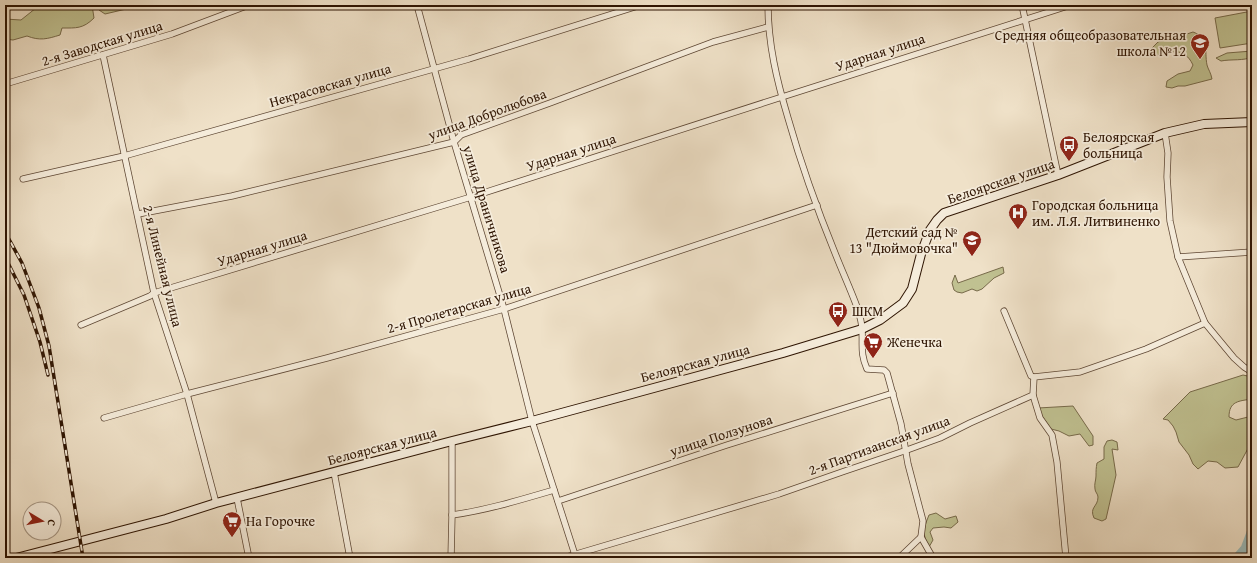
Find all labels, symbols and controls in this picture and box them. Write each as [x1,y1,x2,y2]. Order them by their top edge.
street label: 2-я Заводская улица [39,15,165,71]
place label: Средняя общеобразовательная школа №12 [995,25,1186,61]
street label: Ударная улица [833,28,928,76]
school or university icon: Средняя общеобразовательная школа №12 [1189,32,1211,60]
street label: Некрасовская улица [267,58,394,112]
street label: улица Добролюбова [424,83,549,145]
place label: Белоярская больница [1083,127,1154,163]
street label: Ударная улица [524,128,619,176]
bus stop icon: Белоярская больница [1058,134,1080,162]
street label: улица Драничникова [458,142,516,276]
street label: Белоярская улица [945,153,1058,209]
place label: Городская больница им. Л.Я. Литвиненко [1032,195,1160,231]
hospital icon: Городская больница им. Л.Я. Литвиненко [1007,202,1029,230]
street label: 2-я Линейная улица [138,203,188,329]
place label: Детский сад № 13 "Дюймовочка" [849,222,958,258]
street label: Ударная улица [215,225,310,271]
school or university icon: Детский сад № 13 "Дюймовочка" [961,229,983,257]
street label: 2-я Пролетарская улица [385,278,534,338]
bus stop icon: ШКМ [827,300,849,328]
place label: ШКМ [852,301,883,321]
supermarket icon: Женечка [862,331,884,359]
place label: Женечка [886,332,943,352]
street label: Белоярская улица [638,339,752,387]
street label: улица Ползунова [666,409,775,461]
street label: 2-я Партизанская улица [806,410,953,480]
street label: Белоярская улица [325,422,439,470]
north arrow [22,501,62,541]
supermarket icon: На Горочке [221,510,243,538]
place label: На Горочке [246,511,315,531]
text: С [43,518,60,527]

